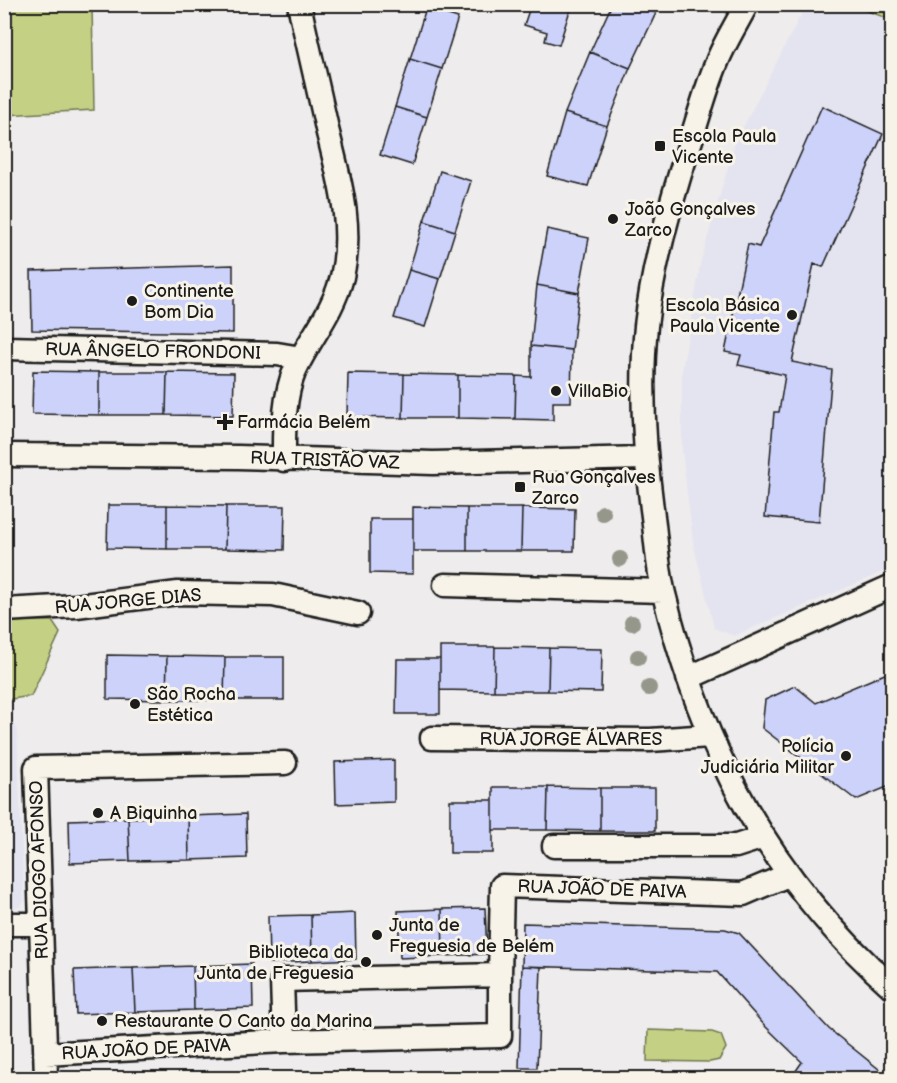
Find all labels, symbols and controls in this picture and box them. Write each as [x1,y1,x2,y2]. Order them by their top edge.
place label: Escola Paula Vicente [672,126,776,168]
marker: Escola Paula Vicente [653,139,667,153]
place label: João Gonçalves Zarco [624,199,755,241]
marker: João Gonçalves Zarco [606,212,620,226]
place label: Continente Bom Dia [144,281,234,323]
marker: Continente Bom Dia [125,294,139,308]
place label: Escola Básica Paula Vicente [665,295,780,337]
marker: Escola Básica Paula Vicente [785,308,799,322]
street label: RUA ÂNGELO FRONDONI [45,337,261,364]
place label: VillaBio [568,381,628,402]
marker: VillaBio [549,384,563,398]
place label: Farmácia Belém [237,412,370,433]
marker: Farmácia Belém [218,415,232,429]
street label: RUA TRISTÃO VAZ [250,446,400,474]
place label: Rua Gonçalves Zarco [531,467,656,509]
marker: Rua Gonçalves Zarco [513,480,527,494]
street label: RUA JORGE DIAS [54,585,202,618]
place label: São Rocha Estética [147,684,236,726]
marker: São Rocha Estética [128,697,142,711]
street label: RUA JORGE ÁLVARES [480,727,662,750]
place label: Polícia Judiciária Militar [701,736,834,778]
marker: Polícia Judiciária Militar [839,749,853,763]
street label: RUA DIOGO AFONSO [26,780,53,960]
place label: A Biquinha [110,803,197,824]
marker: A Biquinha [91,806,105,820]
street label: RUA JOÃO DE PAIVA [517,875,687,903]
place label: Junta de Freguesia de Belém [389,915,554,957]
marker: Junta de Freguesia de Belém [370,928,384,942]
place label: Biblioteca da Junta de Freguesia [197,942,354,984]
marker: Biblioteca da Junta de Freguesia [359,955,373,969]
place label: Restaurante O Canto da Marina [114,1011,373,1032]
marker: Restaurante O Canto da Marina [95,1014,109,1028]
street label: RUA JOÃO DE PAIVA [61,1034,231,1064]

